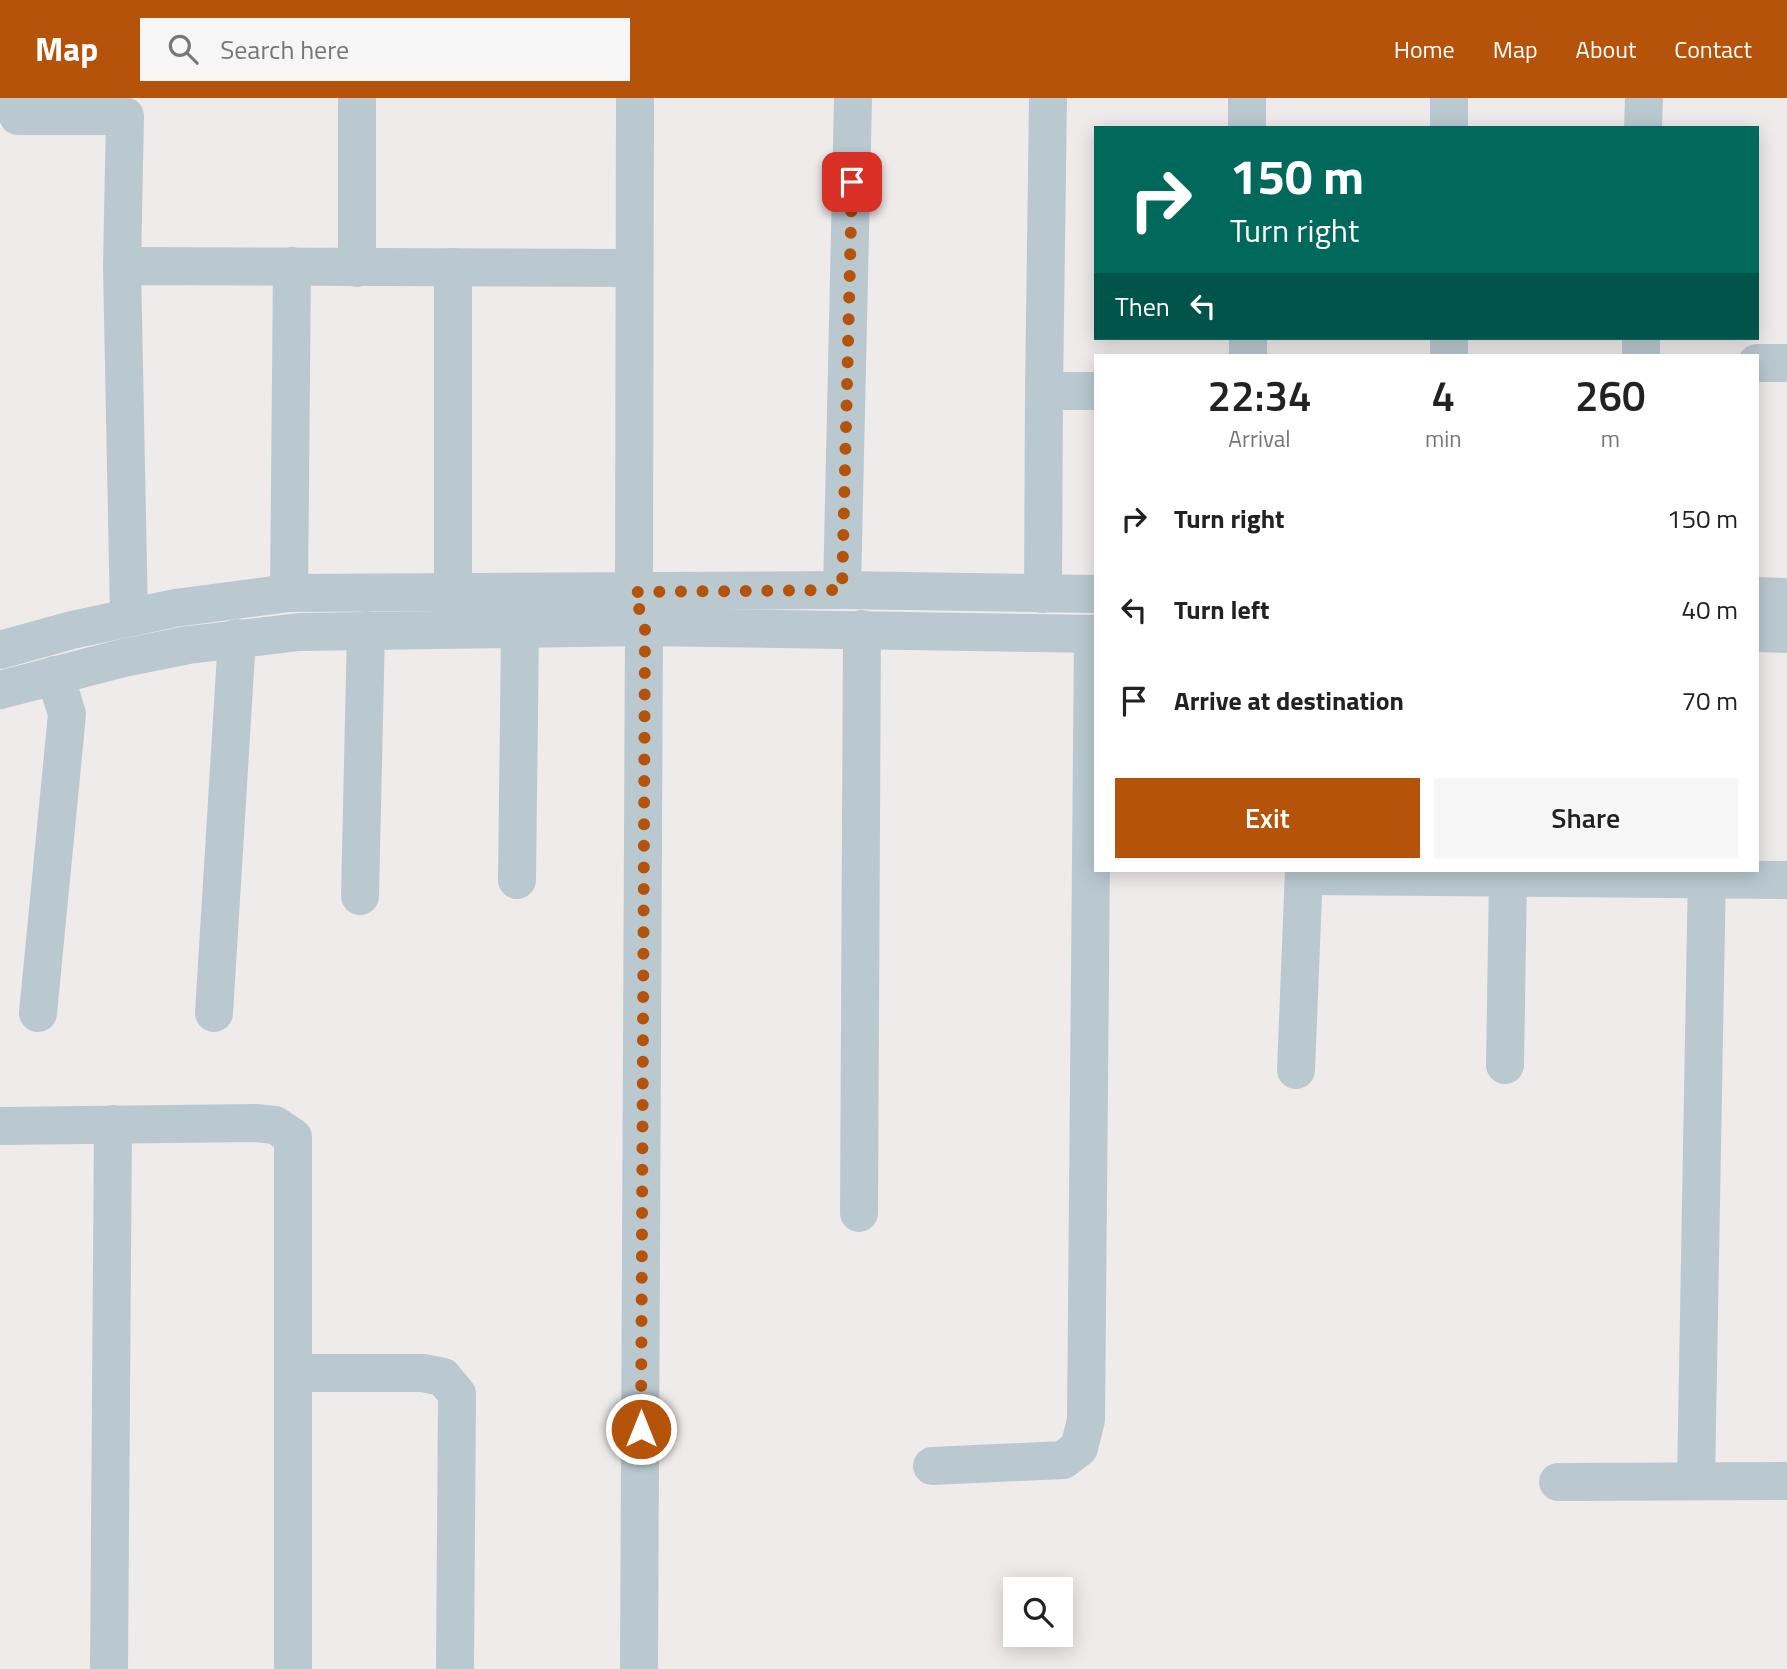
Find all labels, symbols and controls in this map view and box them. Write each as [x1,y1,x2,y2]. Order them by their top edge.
search box [140,18,630,81]
text: Map [35,24,98,74]
icon: search [164,30,202,68]
text: Search here [220,30,349,69]
text: Home [1394,31,1455,67]
text: Map [1493,31,1538,67]
text: About [1576,31,1636,67]
text: Contact [1674,31,1752,67]
text: 150 m [1230,138,1364,213]
pin [822,152,882,212]
icon: right [1115,154,1206,245]
icon: arrive [833,163,871,201]
text: Turn right [1230,206,1359,254]
text: Then [1115,287,1170,326]
icon: left [1184,287,1222,325]
text: 22:34 [1207,363,1312,427]
text: 4 [1432,363,1455,427]
text: 260 [1575,363,1646,427]
text: Arrival [1228,421,1291,456]
text: min [1425,421,1462,456]
text: m [1601,421,1620,456]
text: Turn right [1174,499,1285,538]
text: 150 m [1667,499,1738,538]
icon: right [1115,500,1153,538]
text: Turn left [1174,590,1269,629]
text: 40 m [1681,590,1738,629]
icon: left [1115,591,1153,629]
text: Arrive at destination [1174,681,1404,720]
text: 70 m [1681,681,1738,720]
icon: arrive [1115,682,1153,720]
button: Exit [1115,778,1420,858]
button: Share [1434,778,1738,858]
position arrow [604,1392,678,1466]
map controls [1003,1577,1073,1647]
button: search [1003,1577,1073,1647]

